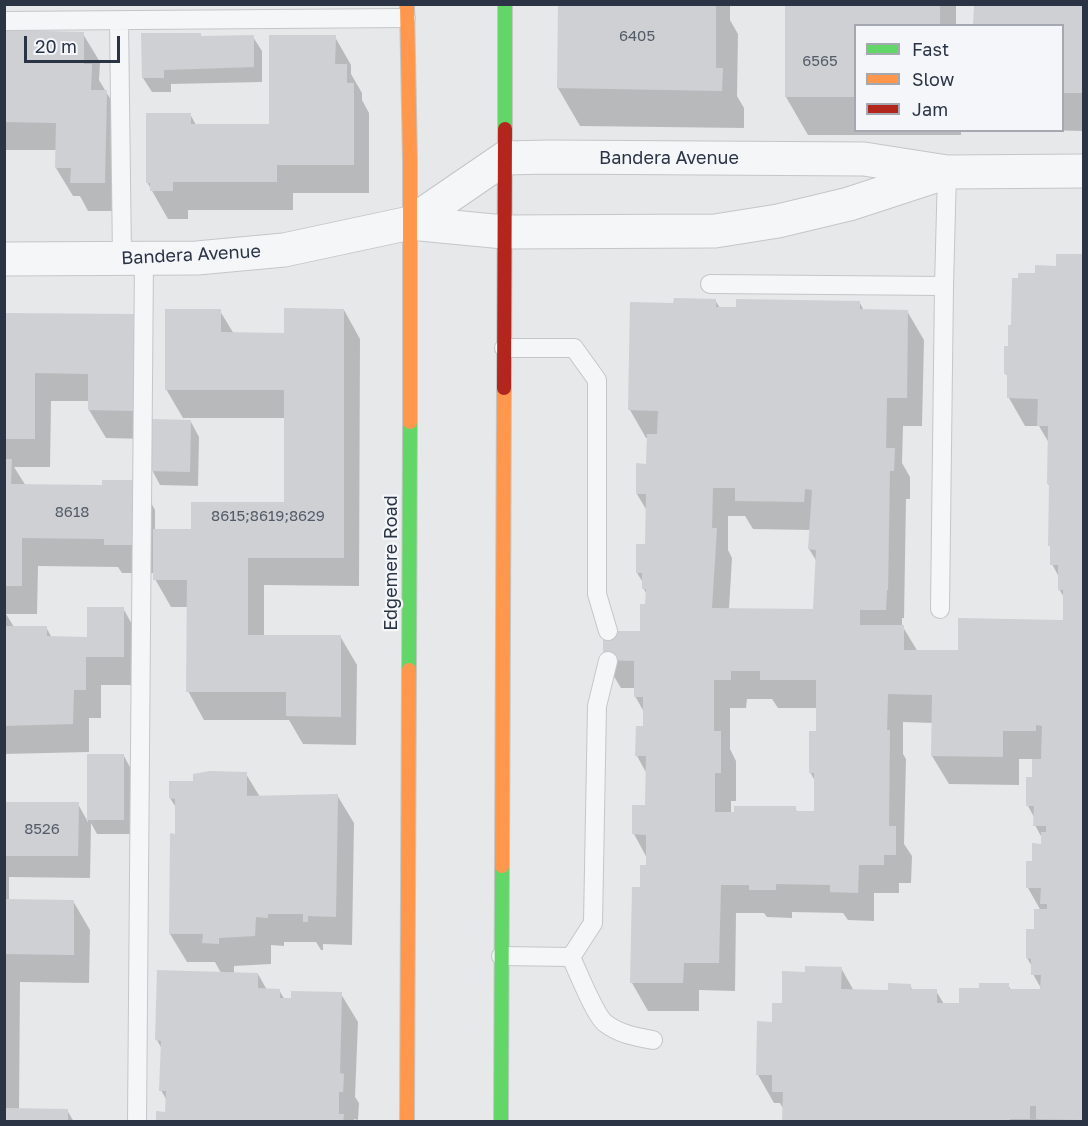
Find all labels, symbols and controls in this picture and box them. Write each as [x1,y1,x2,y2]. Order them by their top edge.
scale bar [27,24,123,62]
legend [854,24,1064,132]
house number: 6405 [619,27,655,45]
text: 20 m [35,35,77,57]
text: Fast [912,38,949,60]
house number: 6565 [802,52,838,70]
text: Slow [912,68,954,90]
text: Jam [912,98,948,120]
street label: Bandera Avenue [599,147,739,169]
street label: Bandera Avenue [121,241,261,269]
street label: Edgemere Road [380,495,402,631]
house number: 8618 [55,503,89,521]
house number: 8615;8619;8629 [211,507,325,525]
house number: 8526 [24,820,60,838]

